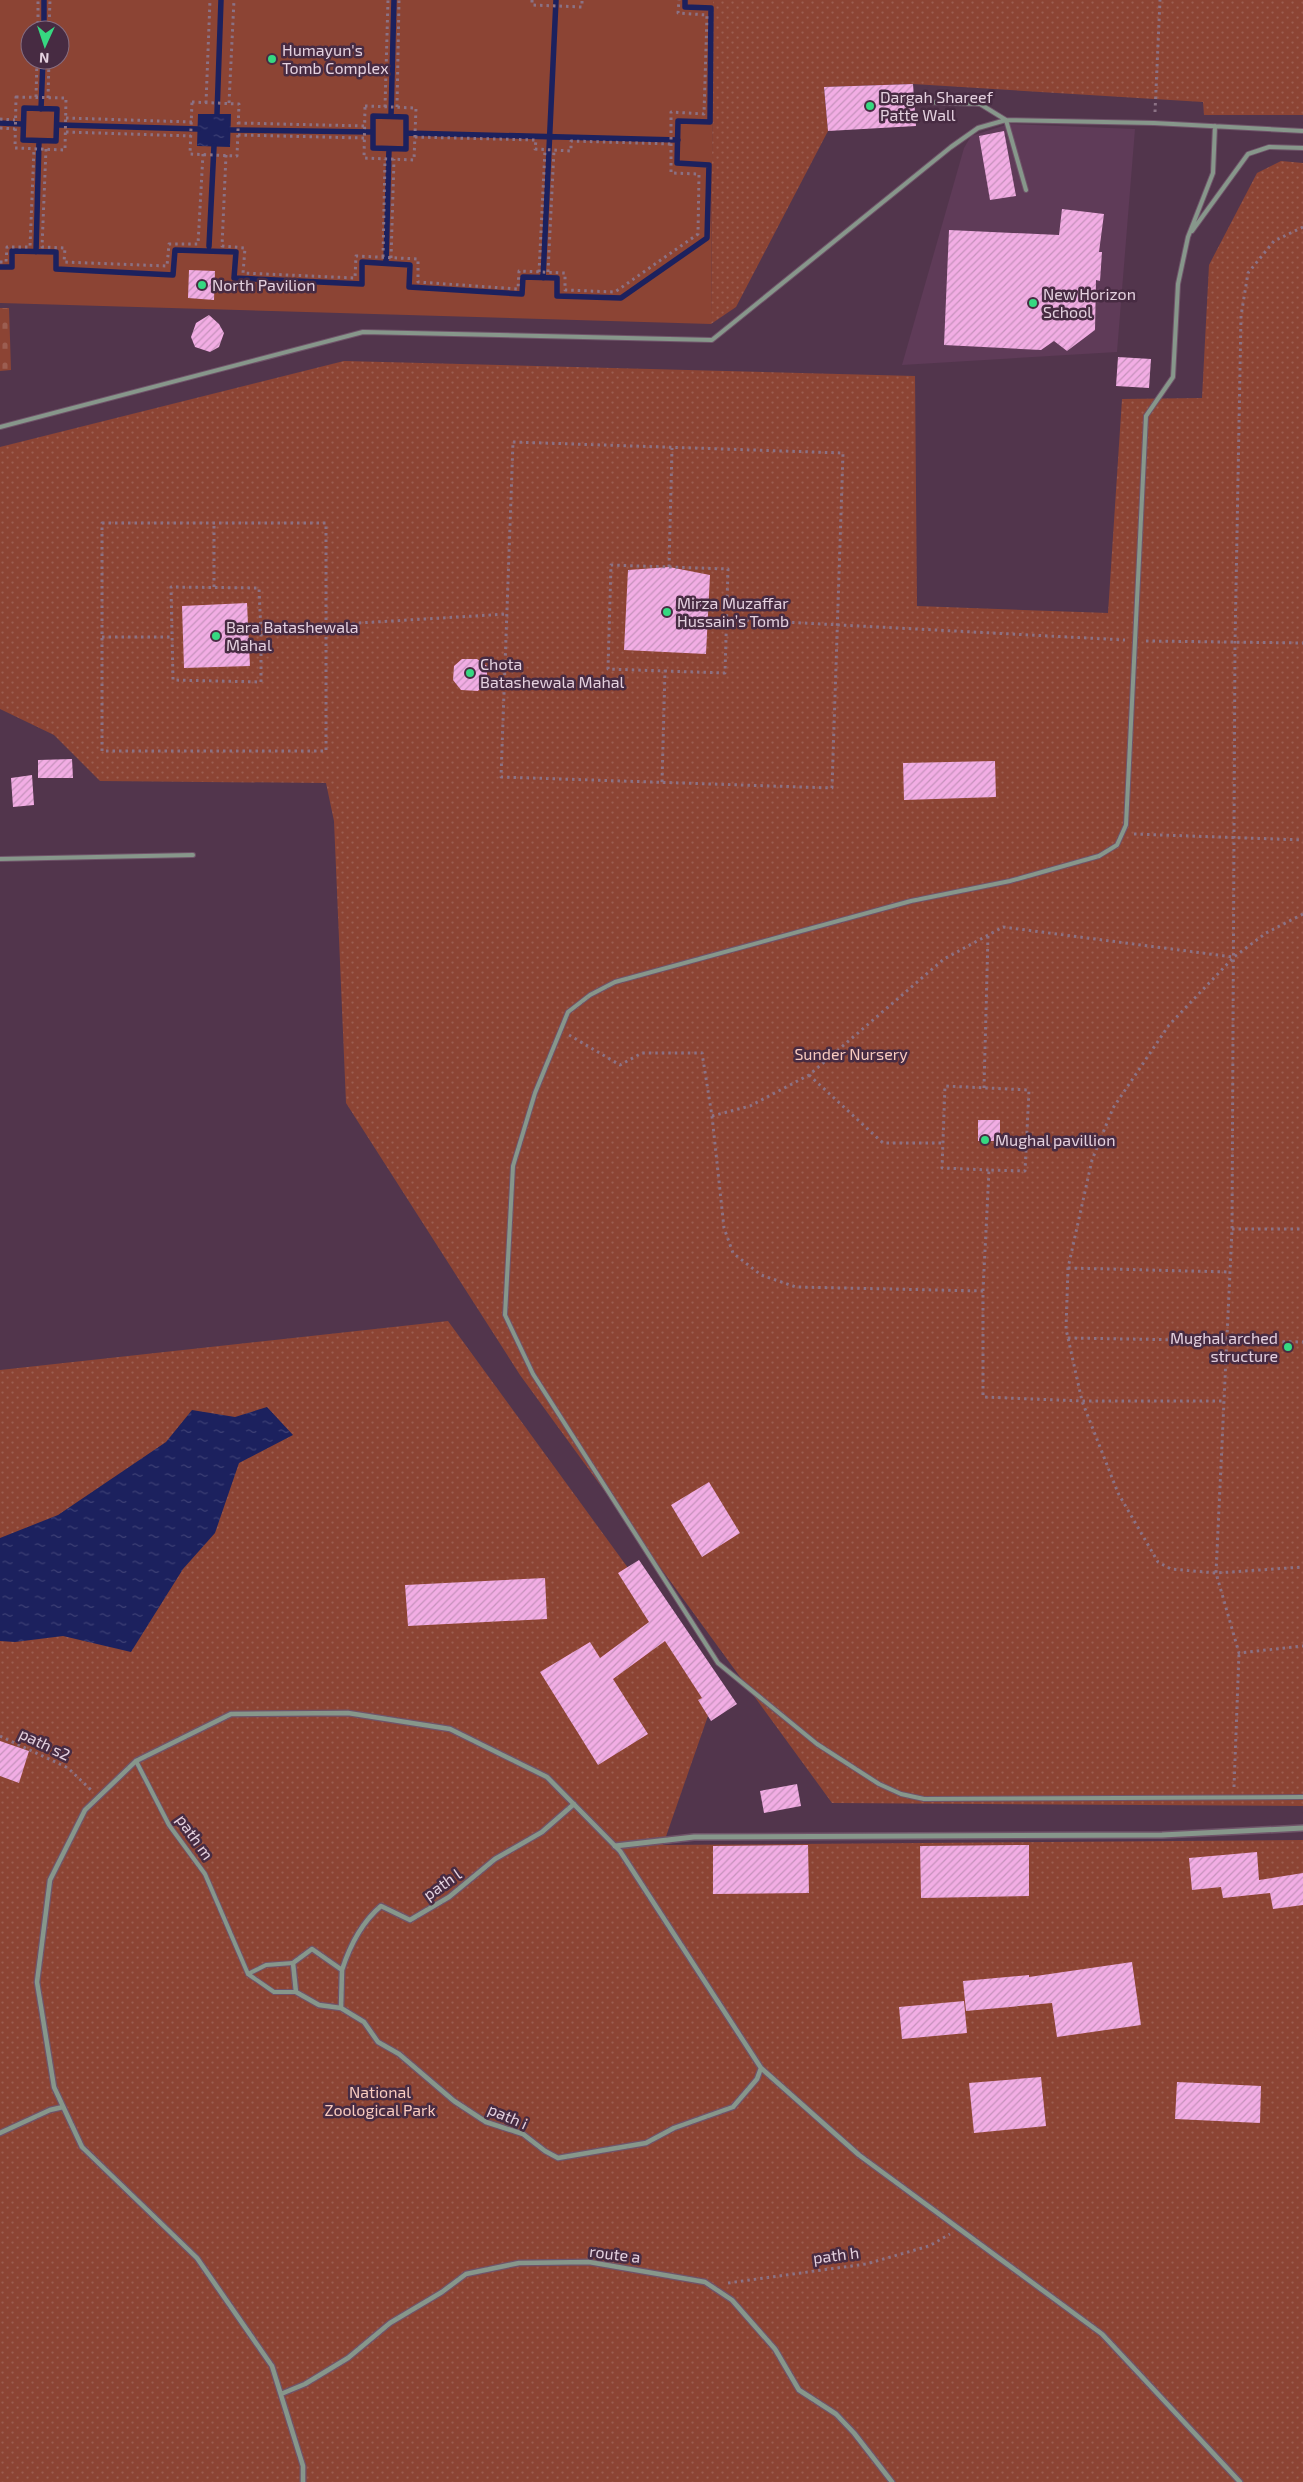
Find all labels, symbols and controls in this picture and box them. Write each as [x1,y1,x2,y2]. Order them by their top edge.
north arrow [20,20,70,70]
place label: Humayun's Tomb Complex [282,40,389,77]
text: N [39,50,50,67]
marker: Humayun's Tomb Complex [266,53,278,65]
place label: Dargah Shareef Patte Wall [880,87,994,124]
marker: Dargah Shareef Patte Wall [864,100,876,112]
place label: North Pavilion [212,275,315,294]
marker: North Pavilion [196,279,208,291]
place label: New Horizon School [1043,284,1136,321]
marker: New Horizon School [1027,297,1039,309]
place label: Mirza Muzaffar Hussain’s Tomb [677,593,789,630]
marker: Mirza Muzaffar Hussain’s Tomb [661,606,673,618]
place label: Bara Batashewala Mahal [226,617,359,654]
marker: Bara Batashewala Mahal [210,630,222,642]
place label: Chota Batashewala Mahal [480,654,625,691]
marker: Chota Batashewala Mahal [464,667,476,679]
park label: Sunder Nursery [794,1044,908,1063]
place label: Mughal pavillion [995,1130,1115,1149]
marker: Mughal pavillion [979,1134,991,1146]
place label: Mughal arched structure [1170,1328,1278,1365]
marker: Mughal arched structure [1282,1341,1294,1353]
street label: path s2 [17,1723,74,1764]
street label: path m [173,1810,218,1863]
street label: path l [419,1864,464,1903]
park label: National Zoological Park [324,2082,436,2119]
street label: path i [486,2099,531,2133]
street label: route a [588,2241,642,2266]
street label: path h [812,2242,860,2267]

